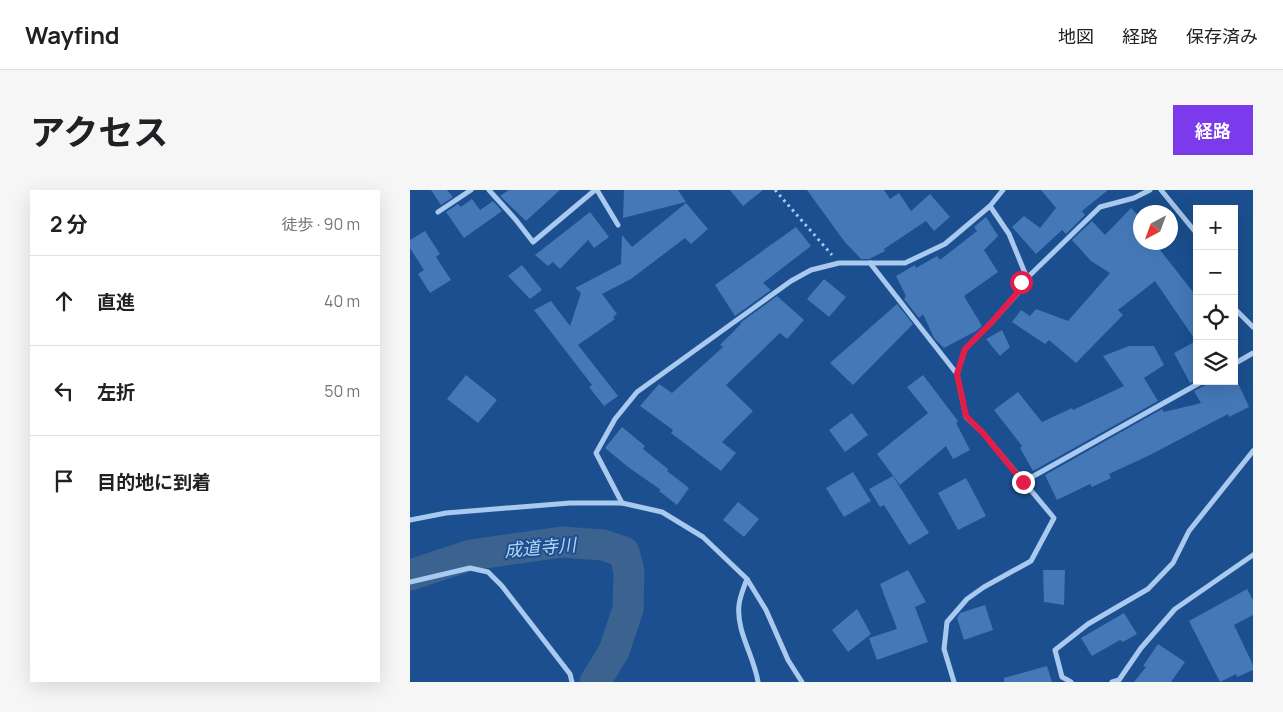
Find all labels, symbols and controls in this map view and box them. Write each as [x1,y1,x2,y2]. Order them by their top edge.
text: Wayfind [25,18,120,51]
text: 地図 [1058,24,1094,48]
text: 経路 [1122,24,1158,48]
text: 保存済み [1186,24,1258,48]
button: 経路 [1173,105,1253,155]
text: アクセス [30,108,168,156]
north arrow [1133,205,1178,250]
map controls [1193,205,1238,385]
button: + [1193,205,1238,250]
text: 2 分 [50,210,88,238]
text: 徒歩 · 90 m [282,213,360,235]
button: − [1193,250,1238,295]
route start [1010,271,1033,294]
icon: ahead [50,287,78,315]
text: 直進 [97,289,135,315]
text: 40 m [324,290,360,312]
button: locate [1193,295,1238,340]
button: layers [1193,340,1238,385]
icon: left [50,377,78,405]
text: 左折 [97,379,135,405]
text: 50 m [324,380,360,402]
icon: arrive [50,467,78,495]
text: 目的地に到着 [97,469,211,495]
route end [1012,471,1035,494]
water label: 成道寺川 [503,532,579,562]

